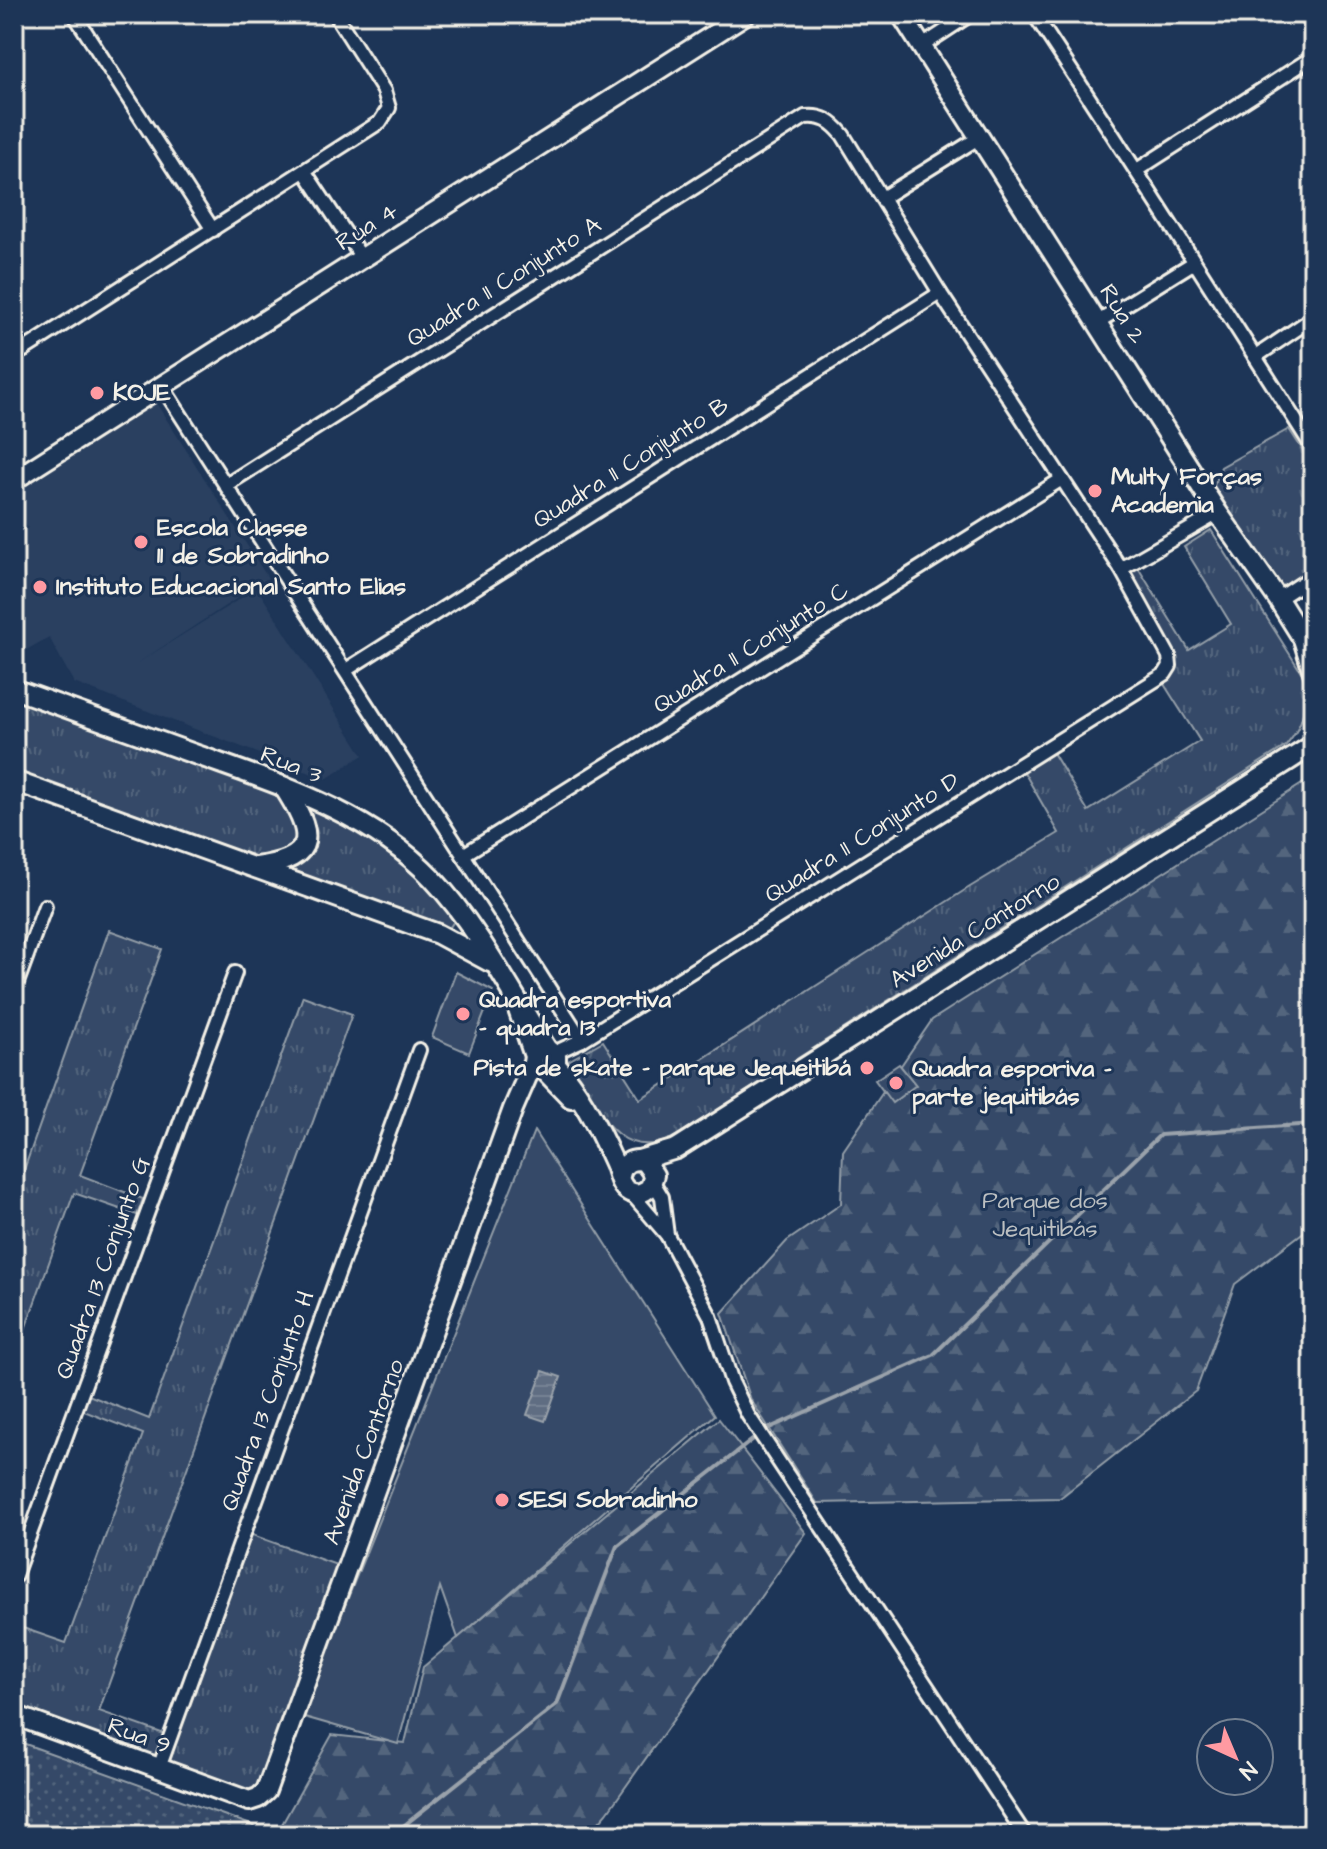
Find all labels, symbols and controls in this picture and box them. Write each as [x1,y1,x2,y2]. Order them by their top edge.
street label: Rua 4 [329,194,405,260]
street label: Quadra 11 Conjunto A [400,208,608,356]
street label: Rua 2 [1090,277,1154,351]
place label: KOJE [113,376,171,410]
marker: KOJE [88,384,106,402]
street label: Quadra 11 Conjunto B [526,389,736,537]
place label: Multy Forças Academia [1111,460,1262,522]
marker: Multy Forças Academia [1086,482,1104,500]
place label: Escola Classe 11 de Sobradinho [157,511,329,573]
marker: Escola Classe 11 de Sobradinho [132,533,150,551]
place label: Instituto Educacional Santo Elias [56,570,406,604]
street label: Quadra 11 Conjunto C [646,574,856,722]
marker: Instituto Educacional Santo Elias [31,578,49,596]
street label: Rua 3 [255,737,327,793]
street label: Quadra 11 Conjunto D [758,764,966,912]
street label: Avenida Contorno [883,865,1067,997]
place label: Quadra esportiva - quadra 13 [479,983,672,1045]
marker: Quadra esportiva - quadra 13 [454,1005,472,1023]
place label: Pista de skate - parque Jequeitibá [473,1051,852,1085]
place label: Quadra esporiva - parte jequitibás [912,1052,1112,1114]
marker: Pista de skate - parque Jequeitibá [858,1059,876,1077]
marker: Quadra esporiva - parte jequitibás [887,1074,905,1092]
street label: Quadra 13 Conjunto G [47,1152,159,1384]
park label: Parque dos Jequitibás [982,1184,1108,1246]
street label: Quadra 13 Conjunto H [212,1286,324,1516]
street label: Avenida Contorno [315,1354,413,1549]
place label: SESI Sobradinho [517,1483,698,1517]
marker: SESI Sobradinho [493,1491,511,1509]
street label: Rua 9 [103,1709,175,1763]
north arrow [1195,1717,1275,1797]
text: N [1232,1754,1264,1786]

